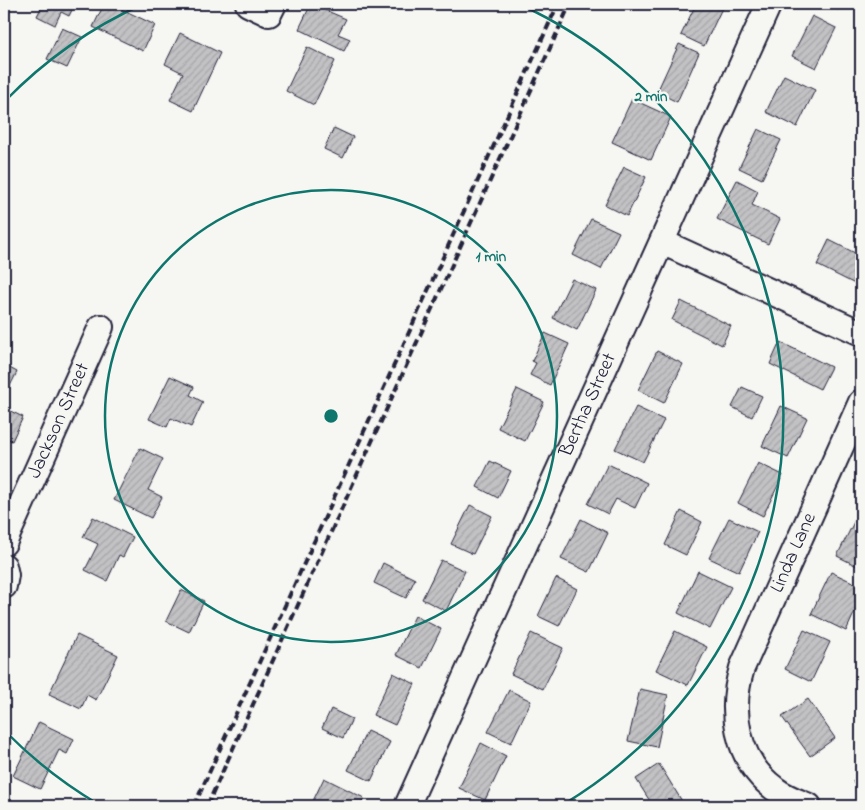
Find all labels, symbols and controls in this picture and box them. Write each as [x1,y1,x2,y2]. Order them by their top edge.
text: 2 min [634,86,668,108]
text: 1 min [476,246,507,268]
street label: Bertha Street [552,348,624,462]
street label: Jackson Street [20,358,98,483]
centre of rings [322,407,340,425]
street label: Linda Lane [763,508,824,598]

